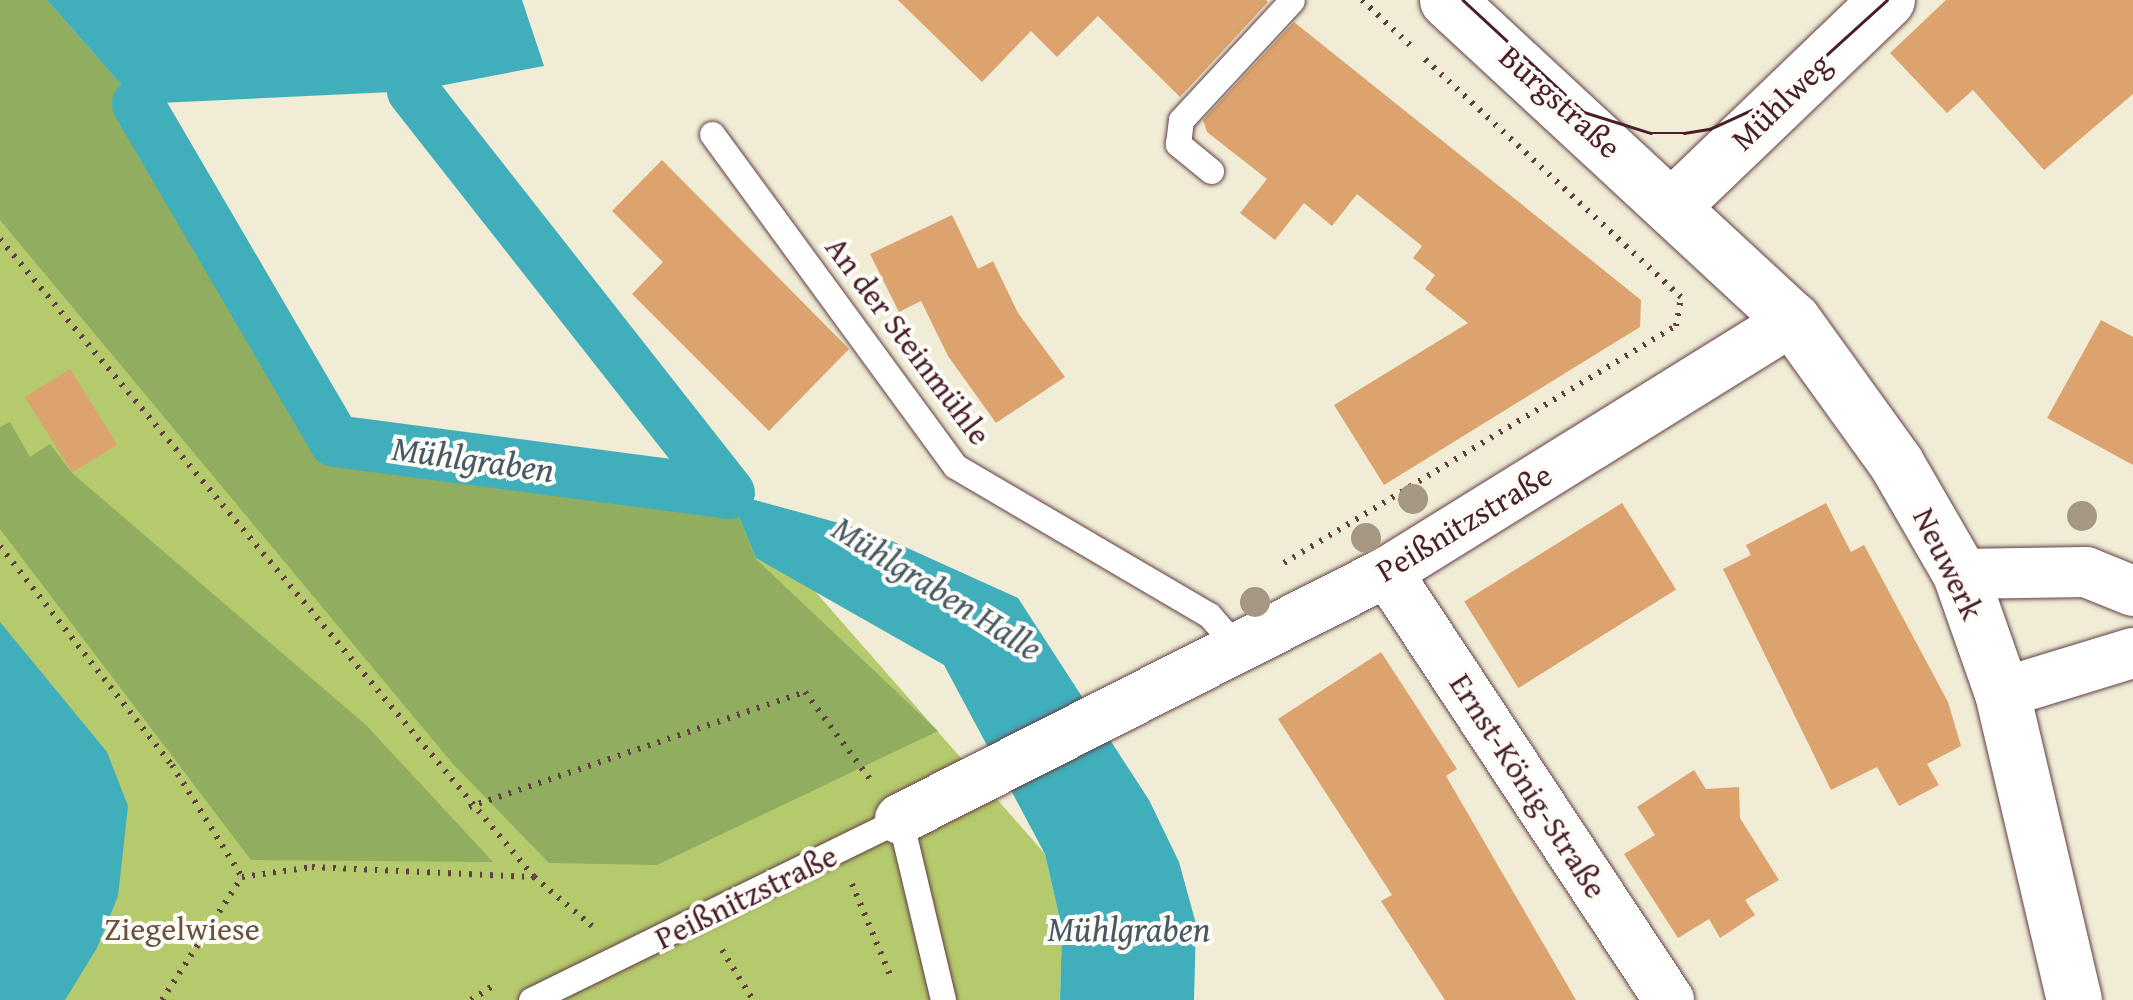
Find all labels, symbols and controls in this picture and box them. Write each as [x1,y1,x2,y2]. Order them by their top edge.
street label: Burgstraße [1491,37,1629,167]
street label: Mühlweg [1723,45,1839,159]
street label: An der Steinmühle [817,229,999,453]
water label: Mühlgraben [389,427,557,491]
street label: Peißnitzstraße [1369,456,1559,590]
street label: Neuwerk [1904,502,1992,626]
water label: Mühlgraben Halle [825,507,1049,669]
street label: Ernst-König-Straße [1441,666,1615,906]
street label: Peißnitzstraße [649,836,843,958]
water label: Mühlgraben [1047,908,1211,950]
park label: Ziegelwiese [104,910,260,948]

